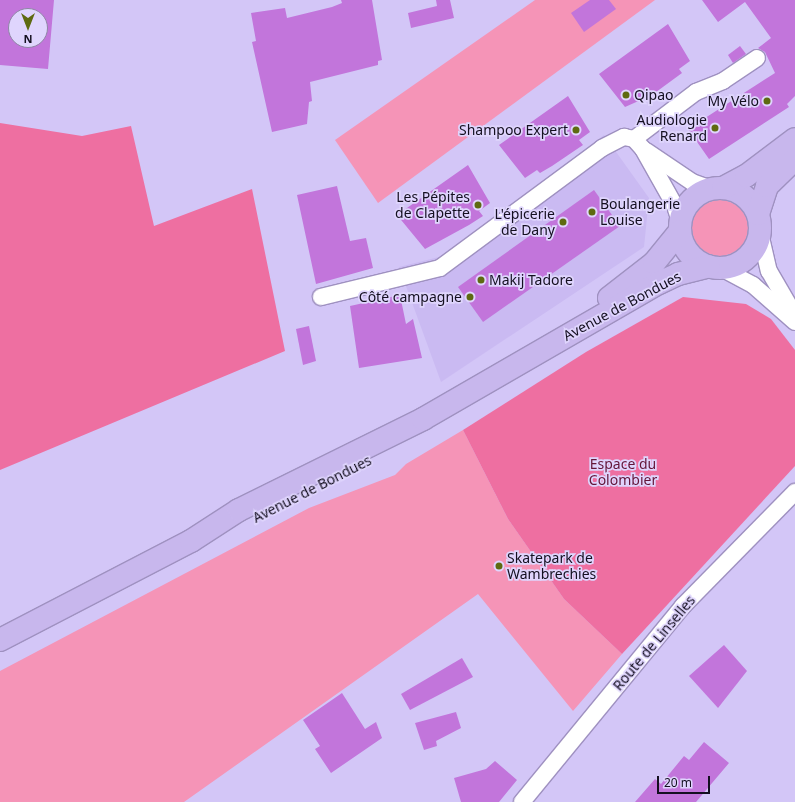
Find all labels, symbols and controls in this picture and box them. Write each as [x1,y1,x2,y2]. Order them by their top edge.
north arrow [8,8,48,48]
text: N [24,32,32,47]
place label: Qipao [634,87,673,103]
marker: Qipao [621,90,631,100]
place label: My Vélo [707,93,759,109]
marker: My Vélo [762,96,772,106]
place label: Audiologie Renard [637,112,707,144]
place label: Shampoo Expert [459,122,568,138]
marker: Audiologie Renard [710,123,720,133]
marker: Shampoo Expert [571,125,581,135]
place label: Les Pépites de Clapette [395,189,470,222]
place label: Boulangerie Louise [600,196,680,228]
marker: Les Pépites de Clapette [473,200,483,210]
place label: L'épicerie de Dany [494,206,555,238]
marker: Boulangerie Louise [587,207,597,217]
marker: L'épicerie de Dany [558,217,568,227]
street label: Avenue de Bondues [560,268,684,344]
place label: Makij Tadore [489,272,573,288]
marker: Makij Tadore [476,275,486,285]
place label: Côté campagne [359,289,462,305]
marker: Côté campagne [465,292,475,302]
street label: Avenue de Bondues [250,452,374,526]
park label: Espace du Colombier [589,456,657,488]
place label: Skatepark de Wambrechies [507,550,596,582]
marker: Skatepark de Wambrechies [494,561,504,571]
street label: Route de Linselles [609,592,699,694]
scale bar [659,768,712,794]
text: 20 m [664,774,692,791]

